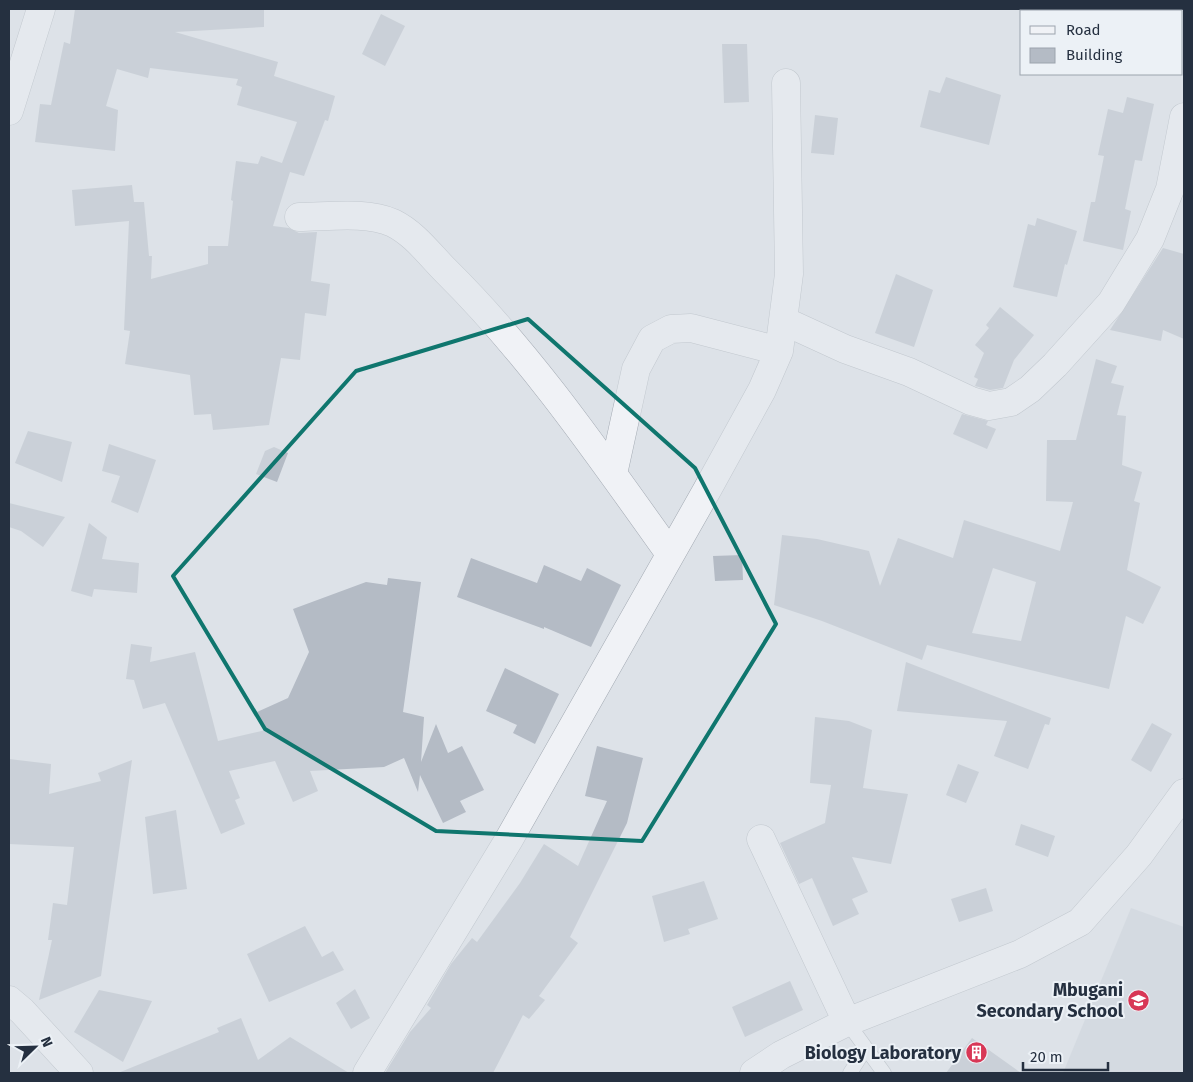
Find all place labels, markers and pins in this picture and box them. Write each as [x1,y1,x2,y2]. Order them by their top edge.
place label: Mbugani Secondary School [976,979,1124,1022]
school or university icon: Mbugani Secondary School [1127,988,1151,1012]
building icon: Biology Laboratory [965,1041,989,1065]
place label: Biology Laboratory [805,1042,962,1064]

